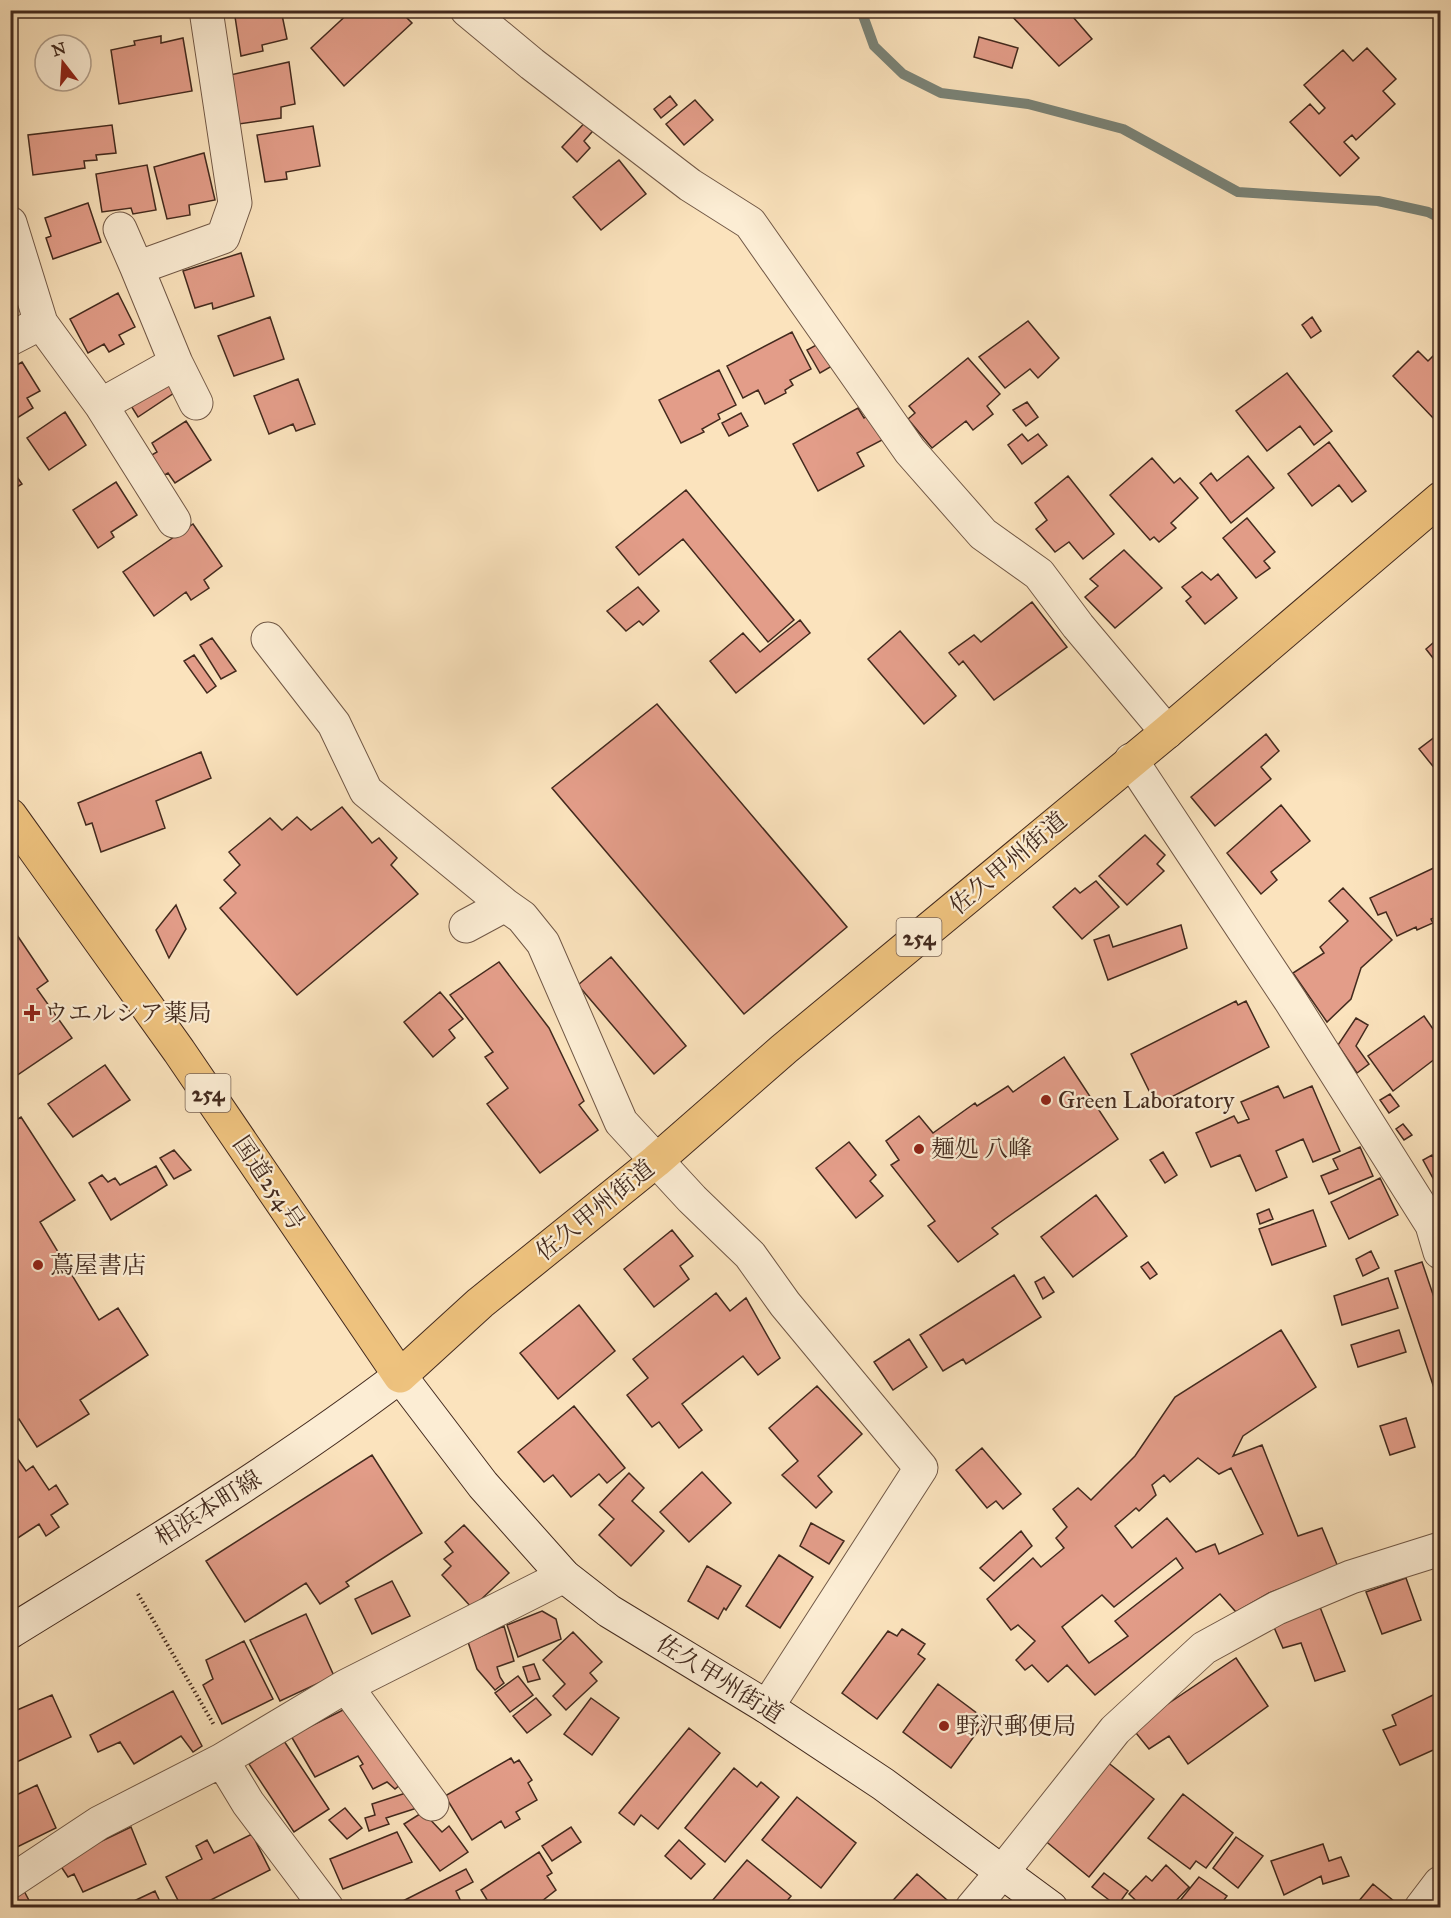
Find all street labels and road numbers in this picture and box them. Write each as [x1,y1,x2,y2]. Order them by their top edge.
street label: 佐久甲州街道 [943,805,1073,921]
road number: 254 [896,918,942,956]
road number: 254 [186,1074,230,1112]
street label: 国道254号 [226,1130,312,1236]
street label: 佐久甲州街道 [530,1153,660,1267]
street label: 相浜本町線 [149,1463,267,1553]
street label: 佐久甲州街道 [651,1628,789,1730]

